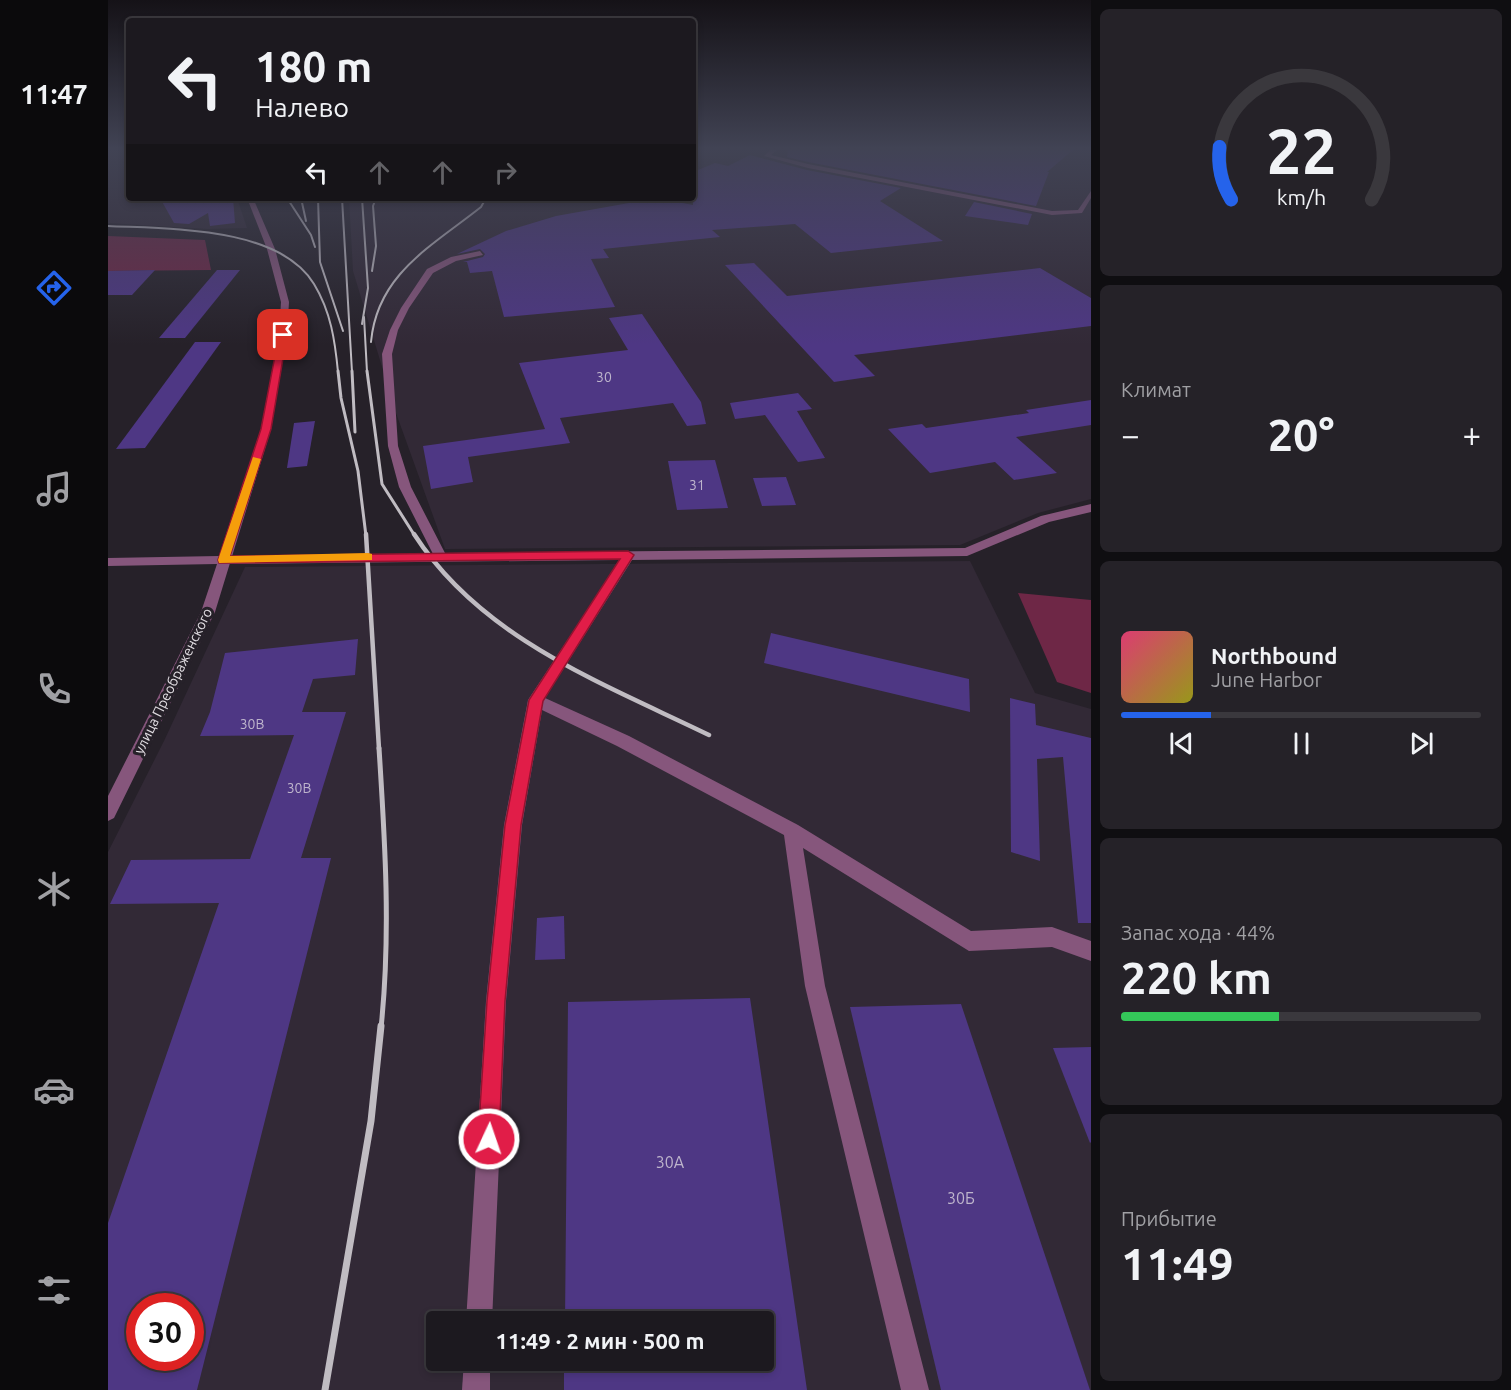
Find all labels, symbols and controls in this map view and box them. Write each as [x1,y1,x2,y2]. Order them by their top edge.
icon: left [156,42,234,120]
text: 180 m [255,43,372,90]
text: 11:47 [20,79,88,109]
text: Налево [255,92,349,122]
text: 22 [1266,116,1336,186]
icon: left [300,156,333,189]
icon: ahead [363,156,396,189]
icon: ahead [426,156,459,189]
icon: right [489,156,522,189]
text: km/h [1276,185,1326,209]
icon: directions [33,267,75,309]
pin [257,309,308,360]
icon: arrive [266,318,299,351]
house number: 30 [596,369,612,385]
text: Климат [1121,378,1191,401]
text: 20° [1268,409,1334,460]
text: − [1121,416,1140,453]
text: + [1462,416,1481,453]
icon: music [33,468,75,510]
house number: 31 [689,477,705,493]
street label: улица Преображенского [131,605,215,757]
text: Northbound [1211,643,1337,668]
icon: phone [33,668,75,710]
text: June Harbor [1211,668,1322,691]
house number: 30В [240,716,264,732]
icon: previous [1165,727,1198,760]
icon: pause [1285,727,1318,760]
icon: next [1405,727,1438,760]
house number: 30В [287,780,311,796]
icon: climate [33,868,75,910]
text: Запас хода · 44% [1121,921,1275,944]
text: 220 km [1121,952,1272,1003]
icon: car [33,1069,75,1111]
position arrow [457,1107,521,1171]
house number: 30А [656,1153,685,1171]
house number: 30Б [947,1189,975,1207]
text: Прибытие [1121,1207,1217,1230]
text: 11:49 [1121,1238,1234,1289]
icon: filters [33,1269,75,1311]
speed limit sign: 30 [126,1293,204,1371]
text: 11:49 · 2 мин · 500 m [496,1328,704,1353]

